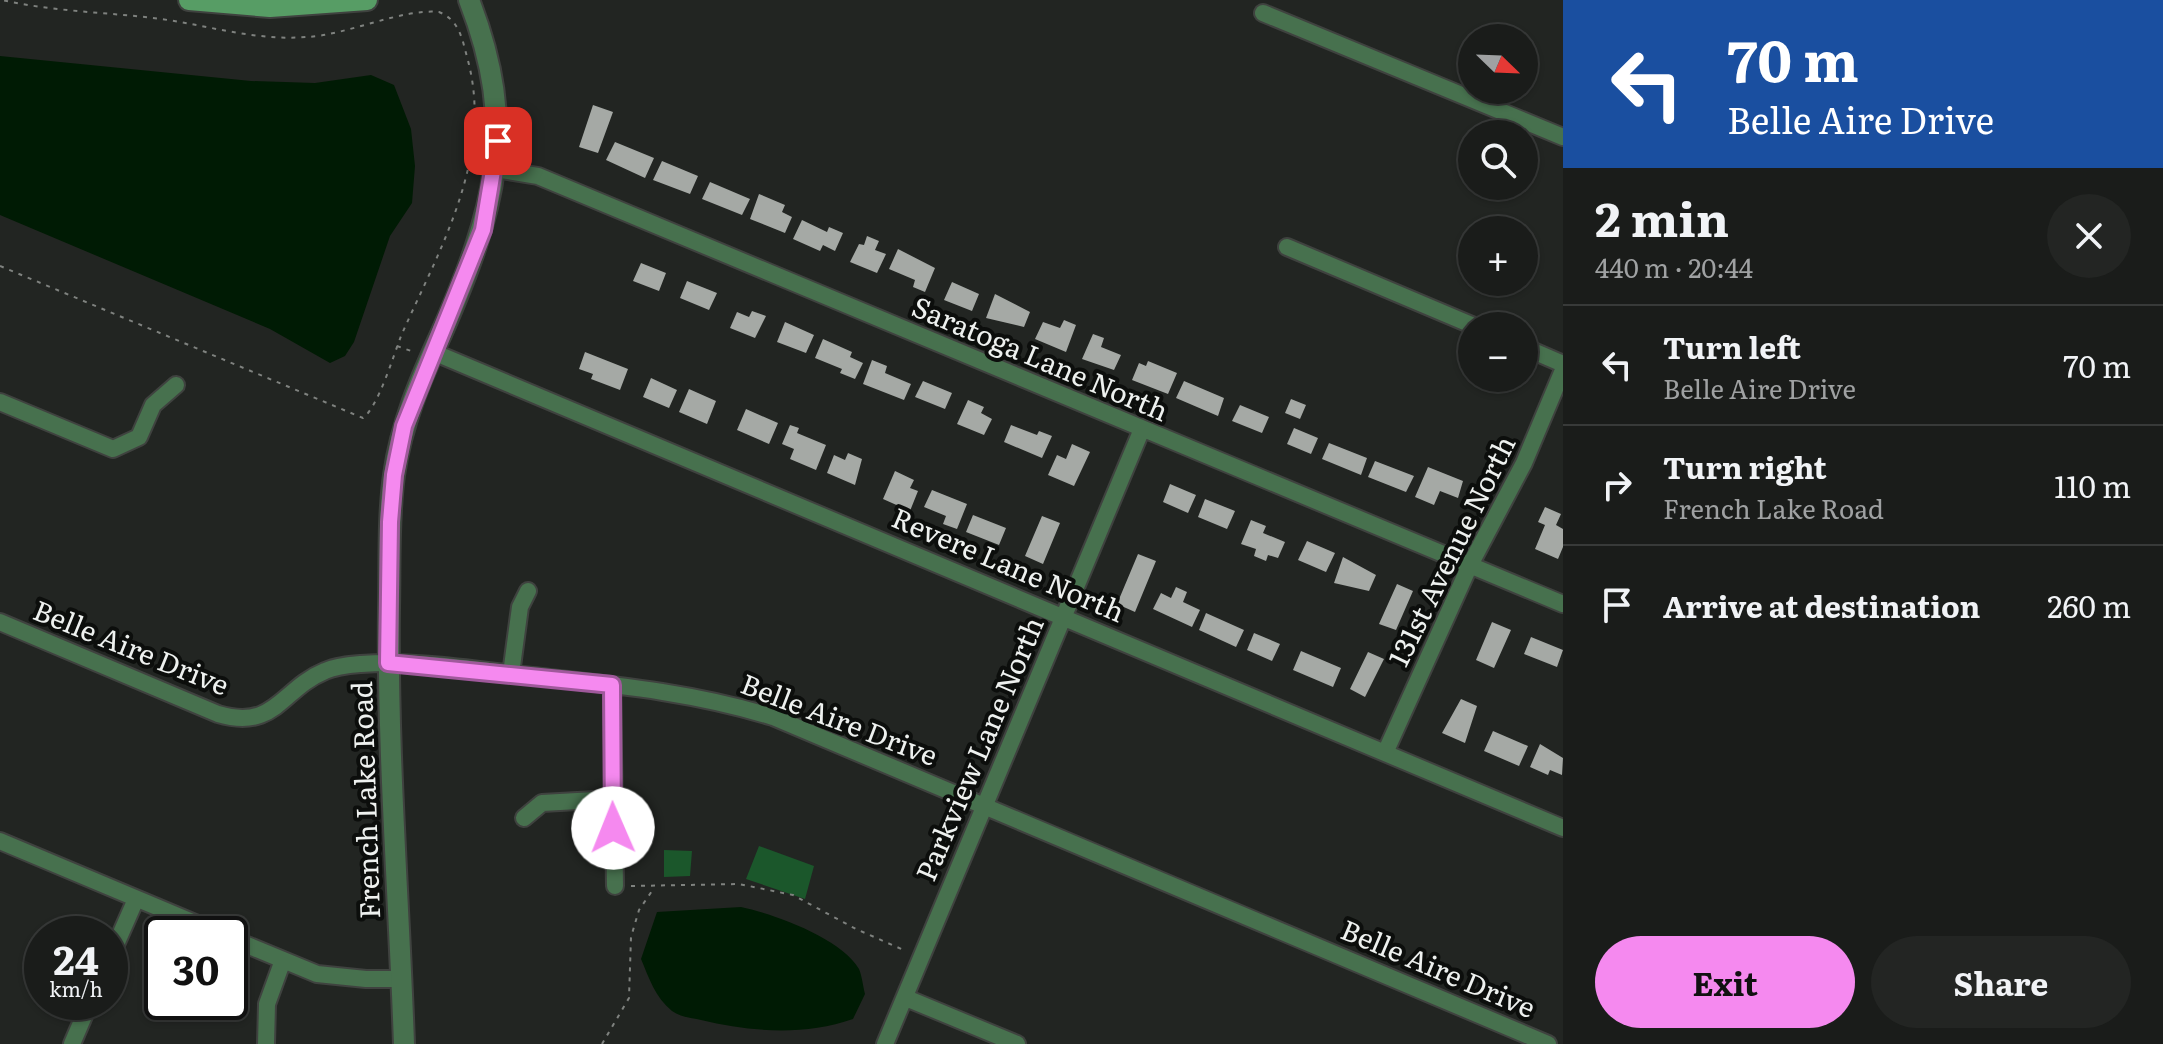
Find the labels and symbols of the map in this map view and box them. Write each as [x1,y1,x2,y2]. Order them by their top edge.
north arrow [1458,24,1538,104]
pin [464,107,532,175]
street label: Saratoga Lane North [906,284,1175,430]
street label: 131st Avenue North [1376,428,1524,673]
street label: Revere Lane North [886,495,1132,631]
street label: Belle Aire Drive [28,588,236,705]
street label: Parkview Lane North [903,610,1053,887]
street label: Belle Aire Drive [735,661,944,775]
street label: French Lake Road [339,680,389,920]
position arrow [571,786,655,870]
street label: Belle Aire Drive [1335,907,1543,1027]
speed limit sign: 30 [144,916,248,1020]

